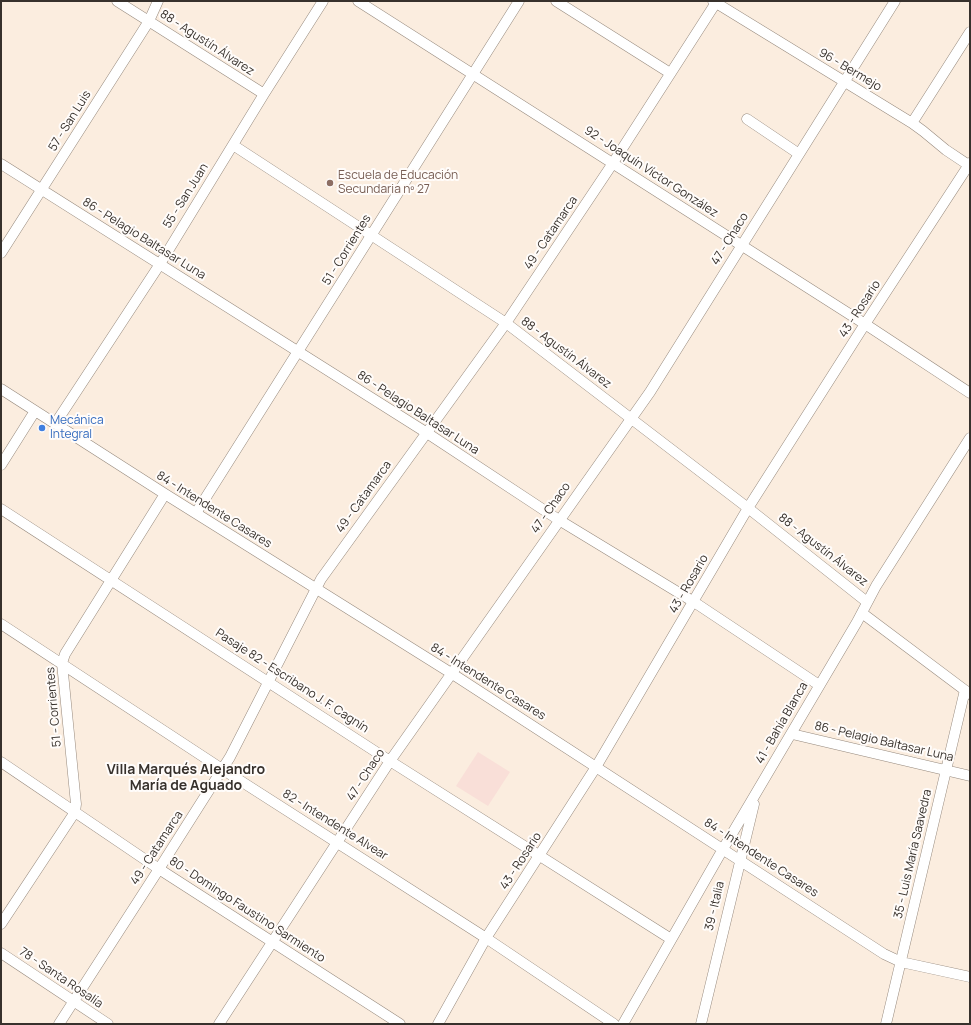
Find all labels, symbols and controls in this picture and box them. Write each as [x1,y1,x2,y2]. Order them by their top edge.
street label: 88 - Agustín Álvarez [157,7,257,79]
street label: 96 - Bermejo [816,46,884,94]
street label: 57 - San Luis [46,88,94,154]
street label: 92 - Joaquín Víctor González [582,123,720,221]
street label: 55 - San Juan [160,161,212,231]
place label: Escuela de Educación Secundaria nº 27 [338,169,458,197]
marker: Escuela de Educación Secundaria nº 27 [325,178,335,188]
street label: 49 - Catamarca [521,194,581,272]
street label: 86 - Pelagio Baltasar Luna [80,195,208,283]
street label: 47 - Chaco [708,210,752,268]
street label: 51 - Corrientes [320,212,374,288]
street label: 43 - Rosario [836,278,884,340]
street label: 88 - Agustín Álvarez [518,314,614,392]
street label: 86 - Pelagio Baltasar Luna [354,368,482,458]
place label: Mecánica Integral [50,414,104,442]
marker: Mecánica Integral [37,423,47,433]
street label: 49 - Catamarca [333,458,395,536]
street label: 84 - Intendente Casares [154,469,274,551]
street label: 47 - Chaco [528,480,574,536]
street label: 88 - Agustín Álvarez [775,511,871,589]
street label: 43 - Rosario [666,552,712,616]
street label: Pasaje 82 - Escribano J. F. Cagnín [213,626,371,736]
street label: 84 - Intendente Casares [428,641,548,723]
street label: 51 - Corrientes [43,666,65,748]
street label: 41 - Bahía Blanca [753,680,811,766]
street label: 86 - Pelagio Baltasar Luna [813,719,955,765]
street label: 47 - Chaco [344,746,388,804]
district label: Villa Marqués Alejandro María de Aguado [107,762,265,794]
street label: 82 - Intendente Alvear [280,787,390,863]
street label: 35 - Luis María Saavedra [891,788,935,920]
street label: 49 - Catamarca [128,808,186,888]
street label: 84 - Intendente Casares [701,816,821,900]
street label: 43 - Rosario [497,830,545,892]
street label: 80 - Domingo Faustino Sarmiento [166,854,328,966]
street label: 39 - Italia [702,880,728,932]
street label: 78 - Santa Rosalía [16,945,106,1011]

